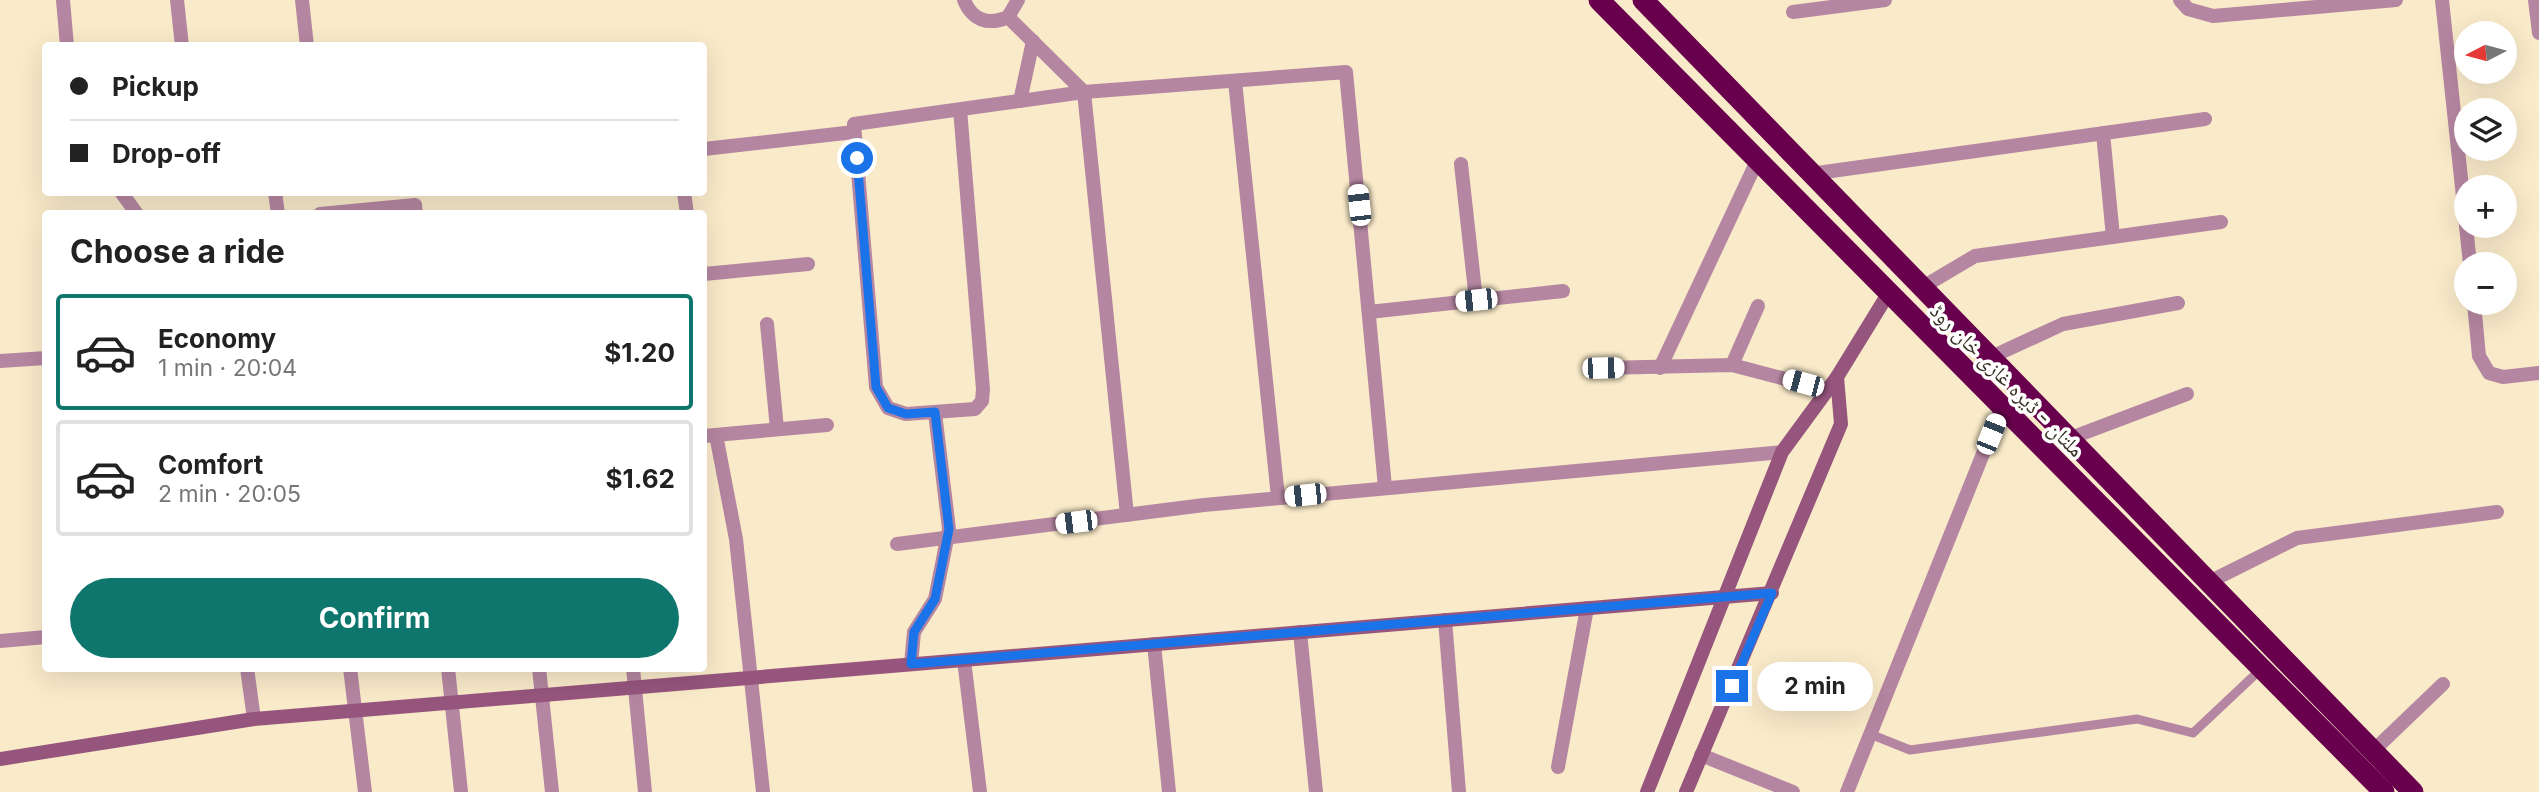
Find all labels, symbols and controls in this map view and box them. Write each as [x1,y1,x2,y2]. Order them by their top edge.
north arrow [2454,21,2516,84]
map controls [2454,21,2517,315]
text: Pickup [112,71,199,102]
button: layers [2454,98,2517,161]
text: Drop-off [112,138,221,169]
route start [841,142,873,174]
button: + [2454,175,2517,238]
car [1347,183,1372,227]
text: Choose a ride [70,232,285,271]
button: − [2454,252,2517,315]
car [1455,287,1498,313]
street label: ملتان - ڈیرہ غازی خان روڈ [1925,298,2089,462]
icon: car [74,321,137,384]
text: Economy [158,323,276,354]
text: $1.20 [604,337,675,368]
text: 1 min · 20:04 [158,354,297,382]
car [1582,357,1625,379]
car [1780,367,1827,399]
car [1974,411,2009,457]
icon: car [74,447,137,510]
text: Comfort [158,449,263,480]
text: $1.62 [606,463,675,494]
text: 2 min · 20:05 [158,480,301,508]
car [1284,482,1327,508]
car [1054,509,1099,535]
button: Confirm [70,578,679,658]
callout: 2 min [1756,662,1872,710]
route end [1716,670,1748,702]
text: 2 min [1784,672,1846,700]

